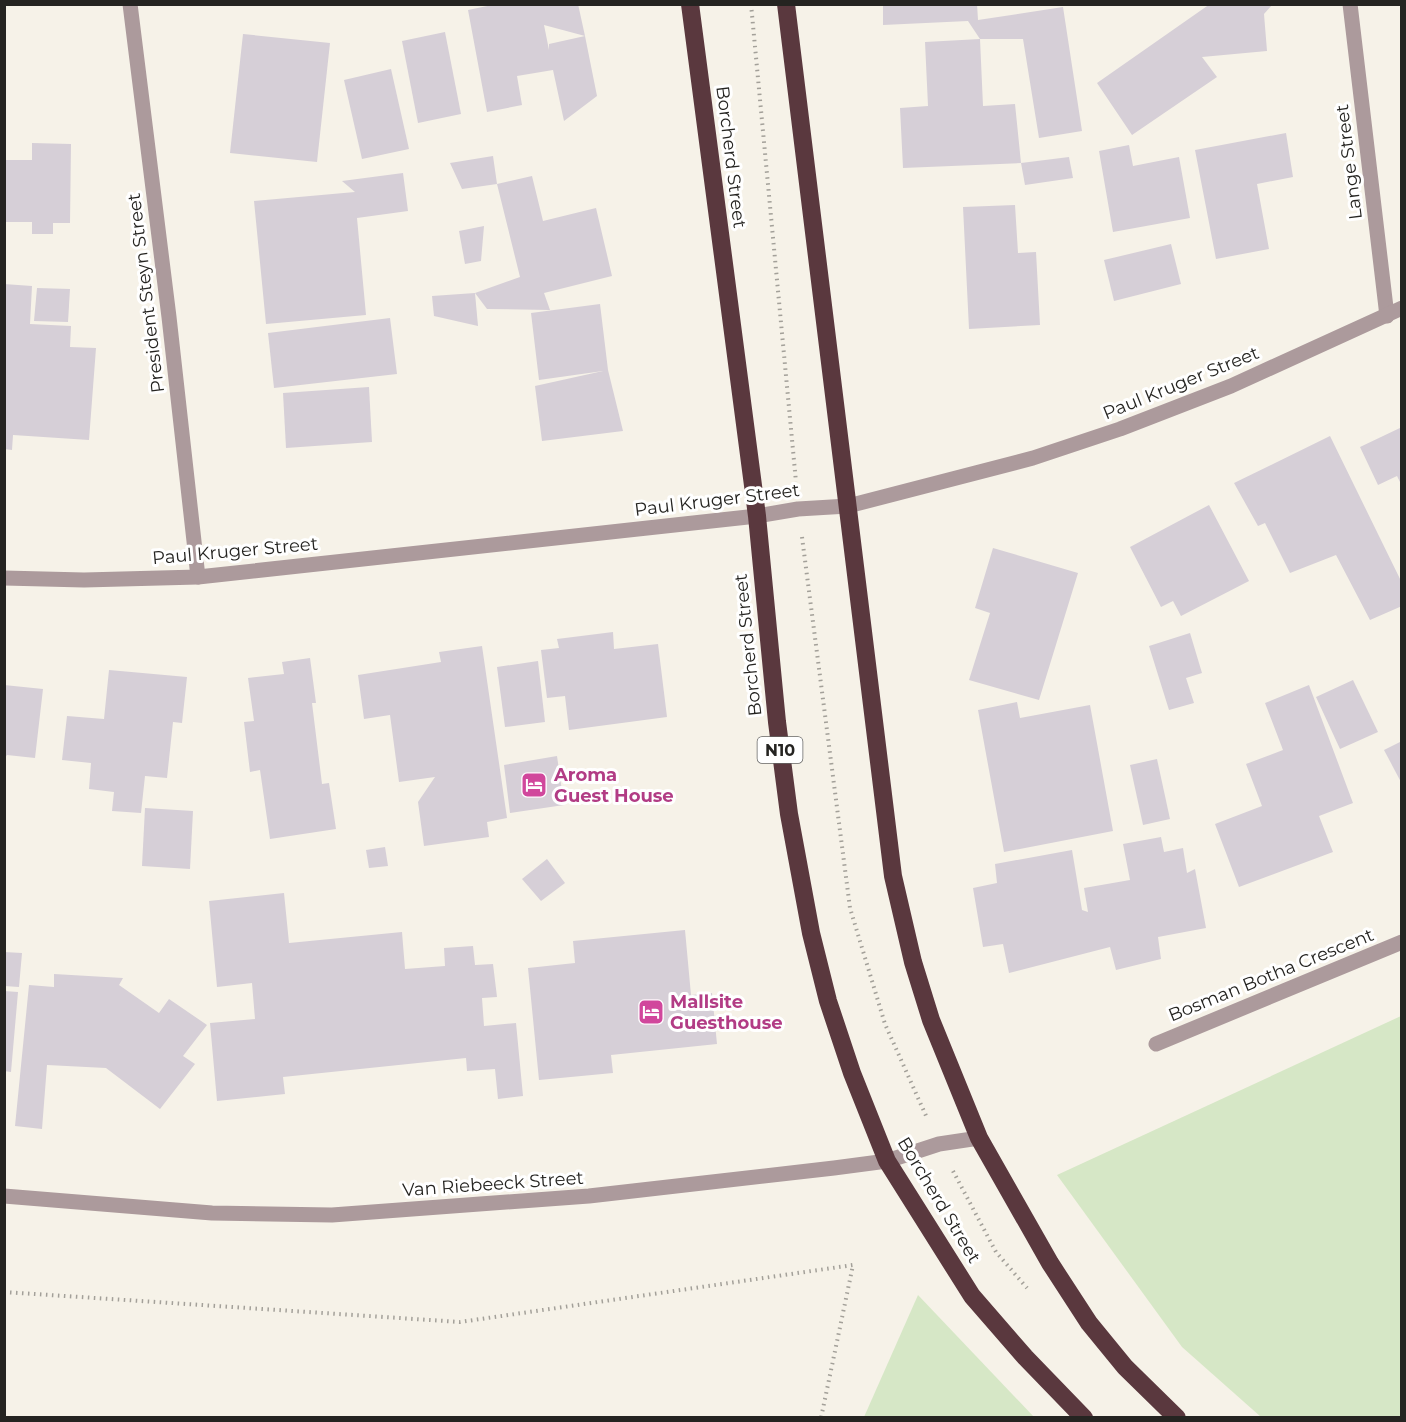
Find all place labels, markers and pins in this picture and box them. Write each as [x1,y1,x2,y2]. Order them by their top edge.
place label: Aroma Guest House [553,764,674,807]
hotel icon: Aroma Guest House [519,770,549,800]
place label: Mallsite Guesthouse [670,991,783,1034]
hotel icon: Mallsite Guesthouse [636,997,666,1027]

